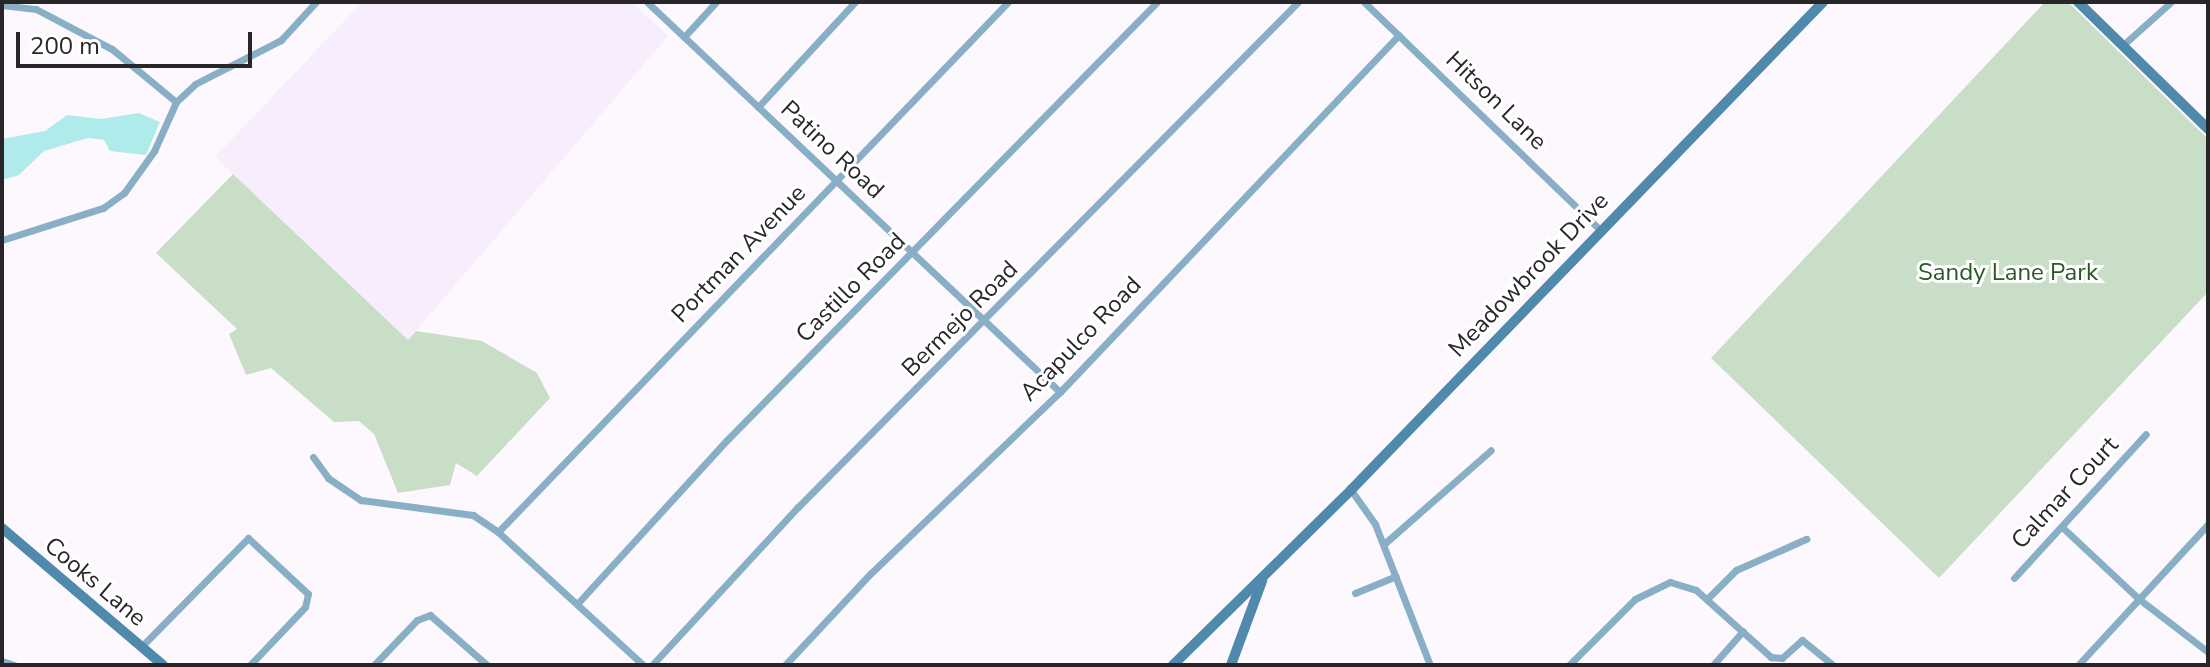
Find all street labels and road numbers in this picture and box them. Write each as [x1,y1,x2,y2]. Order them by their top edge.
street label: Hitson Lane [1440,46,1552,156]
street label: Patino Road [775,95,889,205]
street label: Portman Avenue [666,179,812,329]
street label: Meadowbrook Drive [1443,187,1615,363]
street label: Castillo Road [790,227,912,349]
street label: Bermejo Road [896,255,1024,383]
street label: Acapulco Road [1014,271,1148,407]
street label: Calmar Court [2006,431,2124,555]
street label: Cooks Lane [38,531,152,633]

